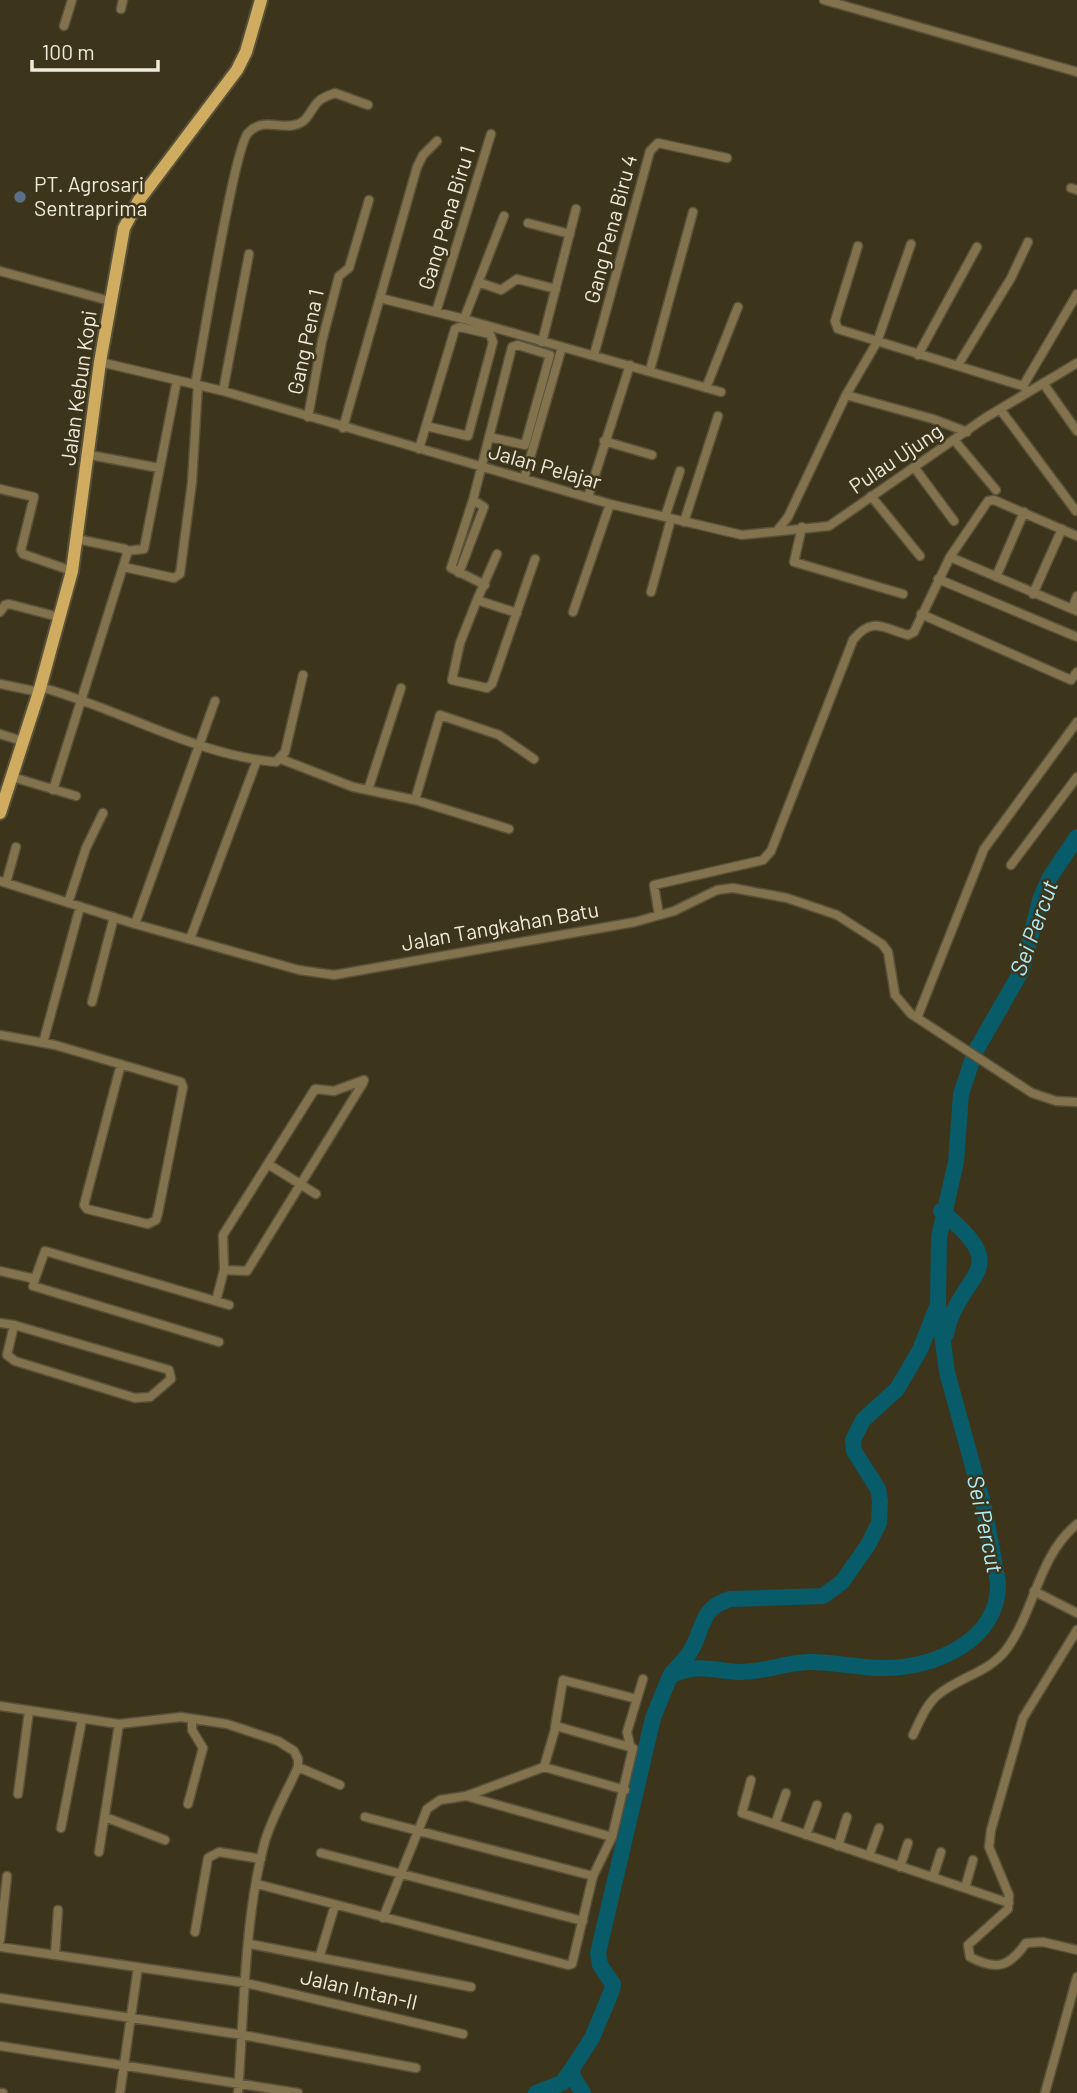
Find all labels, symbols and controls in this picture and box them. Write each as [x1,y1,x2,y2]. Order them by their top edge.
scale bar [32,28,158,72]
text: 100 m [42,39,95,64]
street label: Gang Pena Biru 1 [412,143,479,292]
street label: Gang Pena Biru 4 [578,152,641,306]
place label: PT. Agrosari Sentraprima [34,171,147,220]
marker: PT. Agrosari Sentraprima [12,189,28,205]
street label: Gang Pena 1 [281,287,328,397]
street label: Jalan Kebun Kopi [54,308,101,467]
street label: Pulau Ujung [844,417,947,498]
street label: Jalan Pelajar [486,438,605,494]
water label: Sei Percut [1003,876,1063,979]
street label: Jalan Tangkahan Batu [399,896,600,955]
water label: Sei Percut [962,1472,1010,1575]
street label: Jalan Intan-II [298,1963,420,2014]

